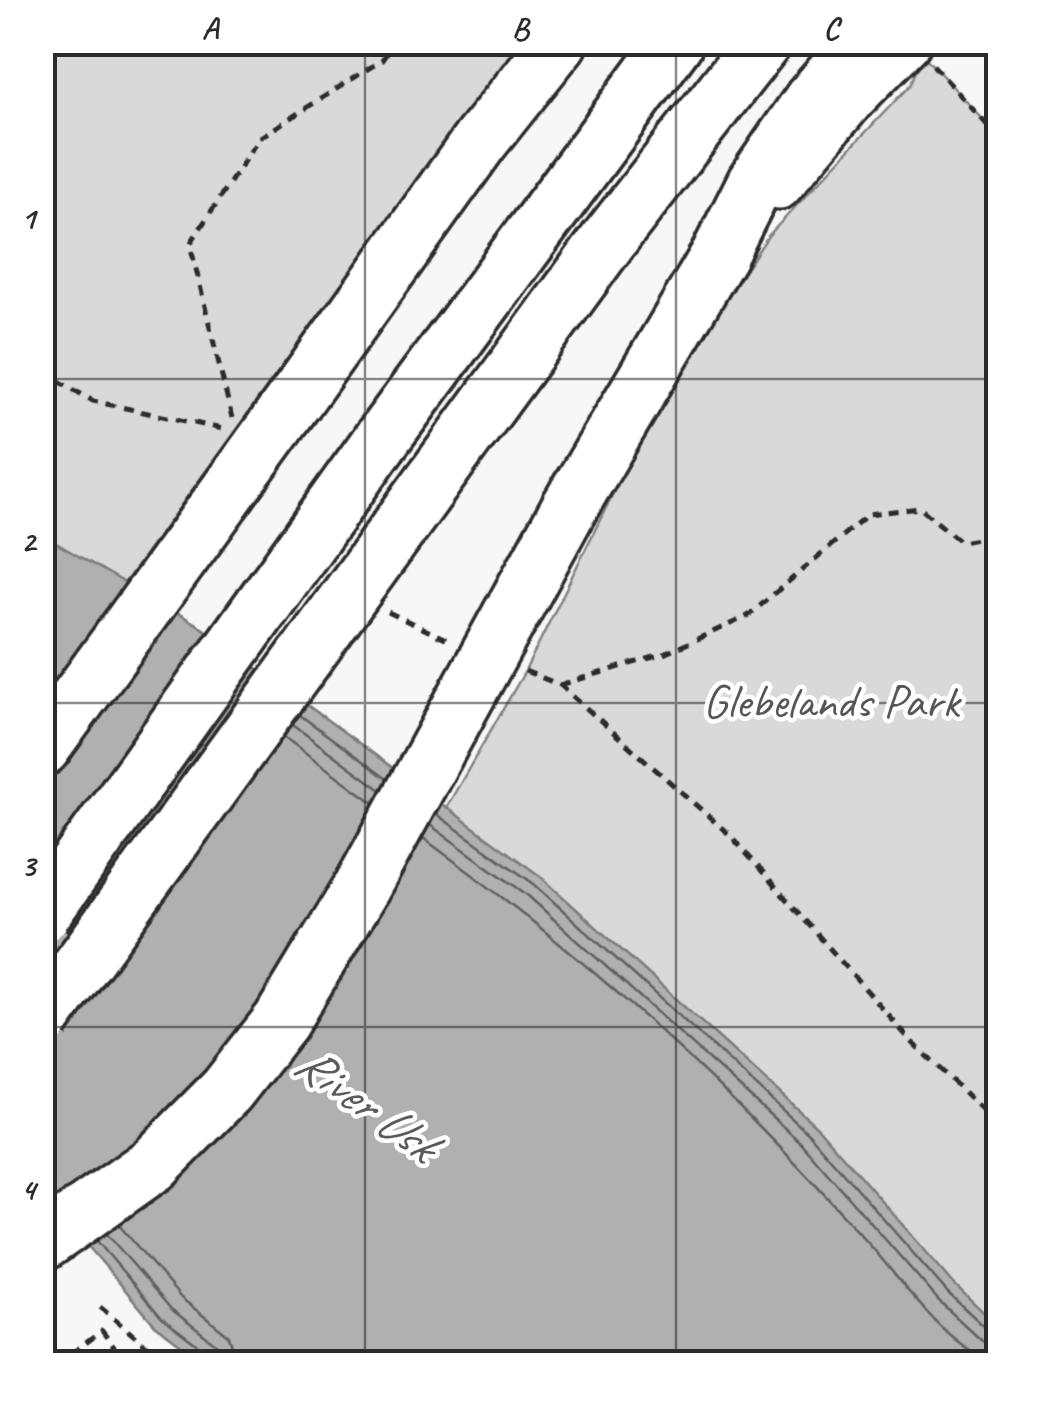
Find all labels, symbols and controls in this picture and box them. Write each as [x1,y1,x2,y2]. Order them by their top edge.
text: A [202,8,221,49]
text: B [512,8,531,49]
text: C [823,8,843,49]
text: 1 [21,197,39,238]
text: 2 [21,521,38,562]
park label: Glebelands Park [703,671,963,731]
text: 3 [21,845,38,886]
water label: River Usk [283,1031,455,1180]
text: 4 [21,1169,39,1210]

